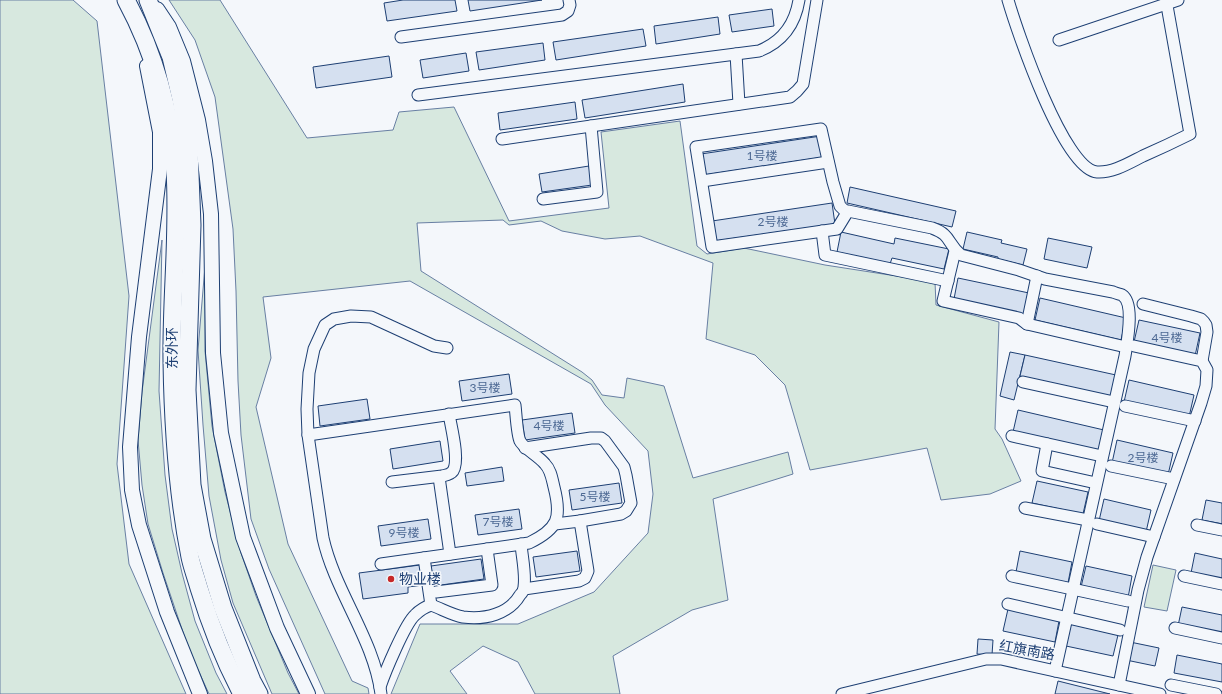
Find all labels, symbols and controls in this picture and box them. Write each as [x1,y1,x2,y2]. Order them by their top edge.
house number: 1号楼 [747,148,777,163]
house number: 2号楼 [758,214,788,229]
street label: 东外环 [163,327,180,369]
house number: 4号楼 [1152,330,1182,345]
house number: 3号楼 [470,380,500,395]
house number: 4号楼 [534,418,564,433]
house number: 2号楼 [1128,450,1158,465]
house number: 5号楼 [580,489,610,504]
house number: 7号楼 [483,514,513,529]
house number: 9号楼 [389,525,419,540]
place label: 物业楼 [399,570,441,587]
marker: 物业楼 [386,574,396,584]
street label: 红旗南路 [998,636,1056,663]

